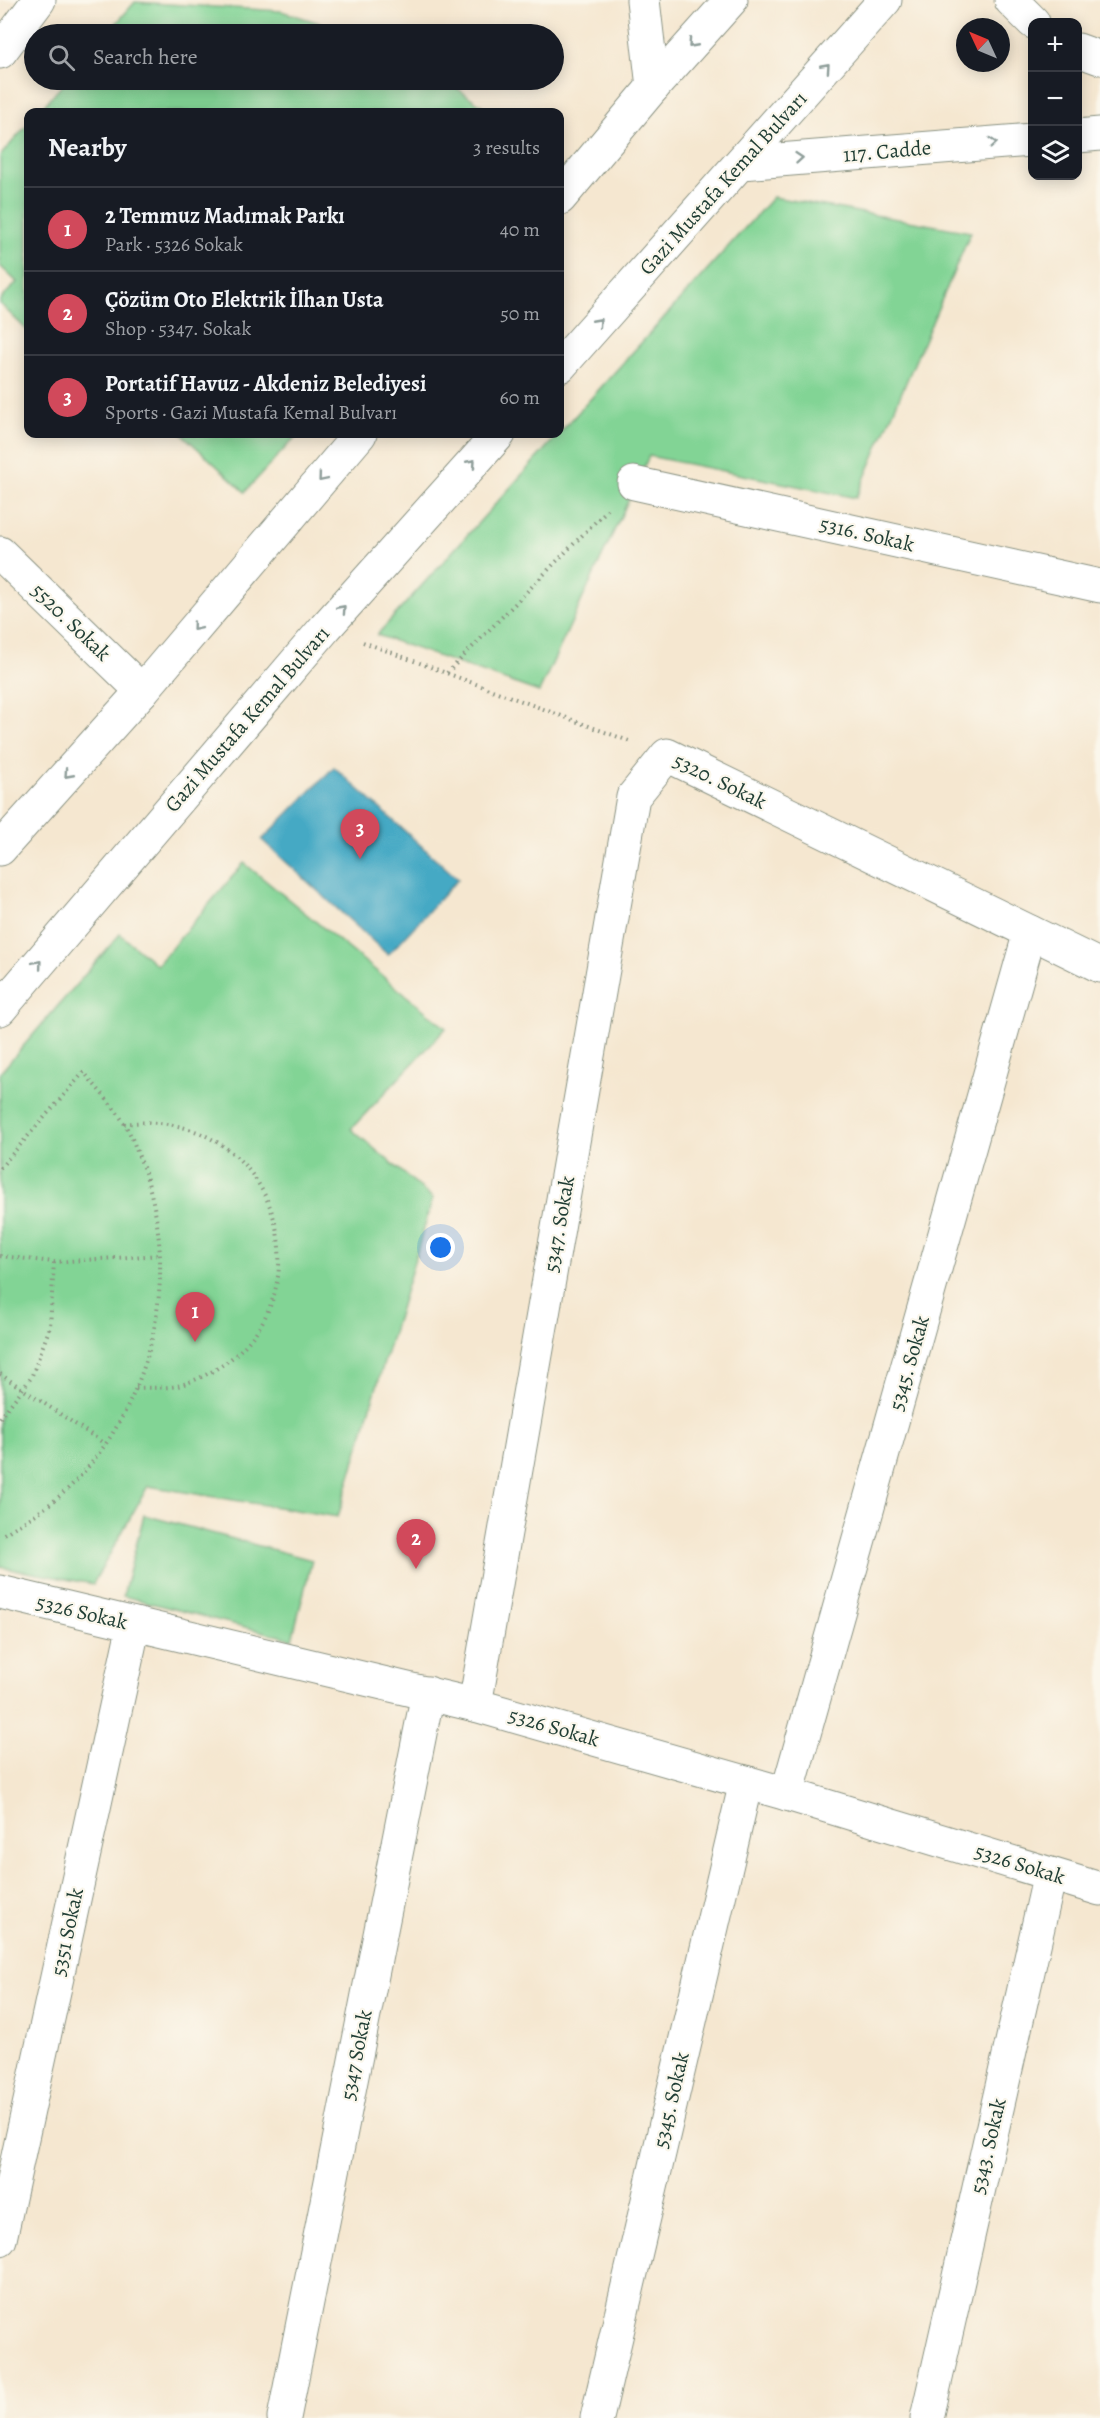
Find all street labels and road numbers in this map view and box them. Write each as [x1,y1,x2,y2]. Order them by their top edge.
street label: Gazi Mustafa Kemal Bulvarı [633,85,813,281]
street label: 117. Cadde [842,133,932,169]
street label: 5316. Sokak [817,510,918,559]
street label: 5520. Sokak [25,577,117,667]
street label: Gazi Mustafa Kemal Bulvarı [158,620,336,818]
street label: 5320. Sokak [669,746,772,816]
street label: 5347. Sokak [537,1173,581,1275]
street label: 5345. Sokak [882,1312,936,1414]
street label: 5326 Sokak [34,1588,131,1636]
street label: 5326 Sokak [505,1701,603,1753]
street label: 5326 Sokak [971,1837,1069,1891]
street label: 5351 Sokak [44,1885,90,1979]
street label: 5347 Sokak [334,2007,379,2103]
street label: 5345. Sokak [646,2049,696,2151]
street label: 5343. Sokak [963,2095,1013,2197]

